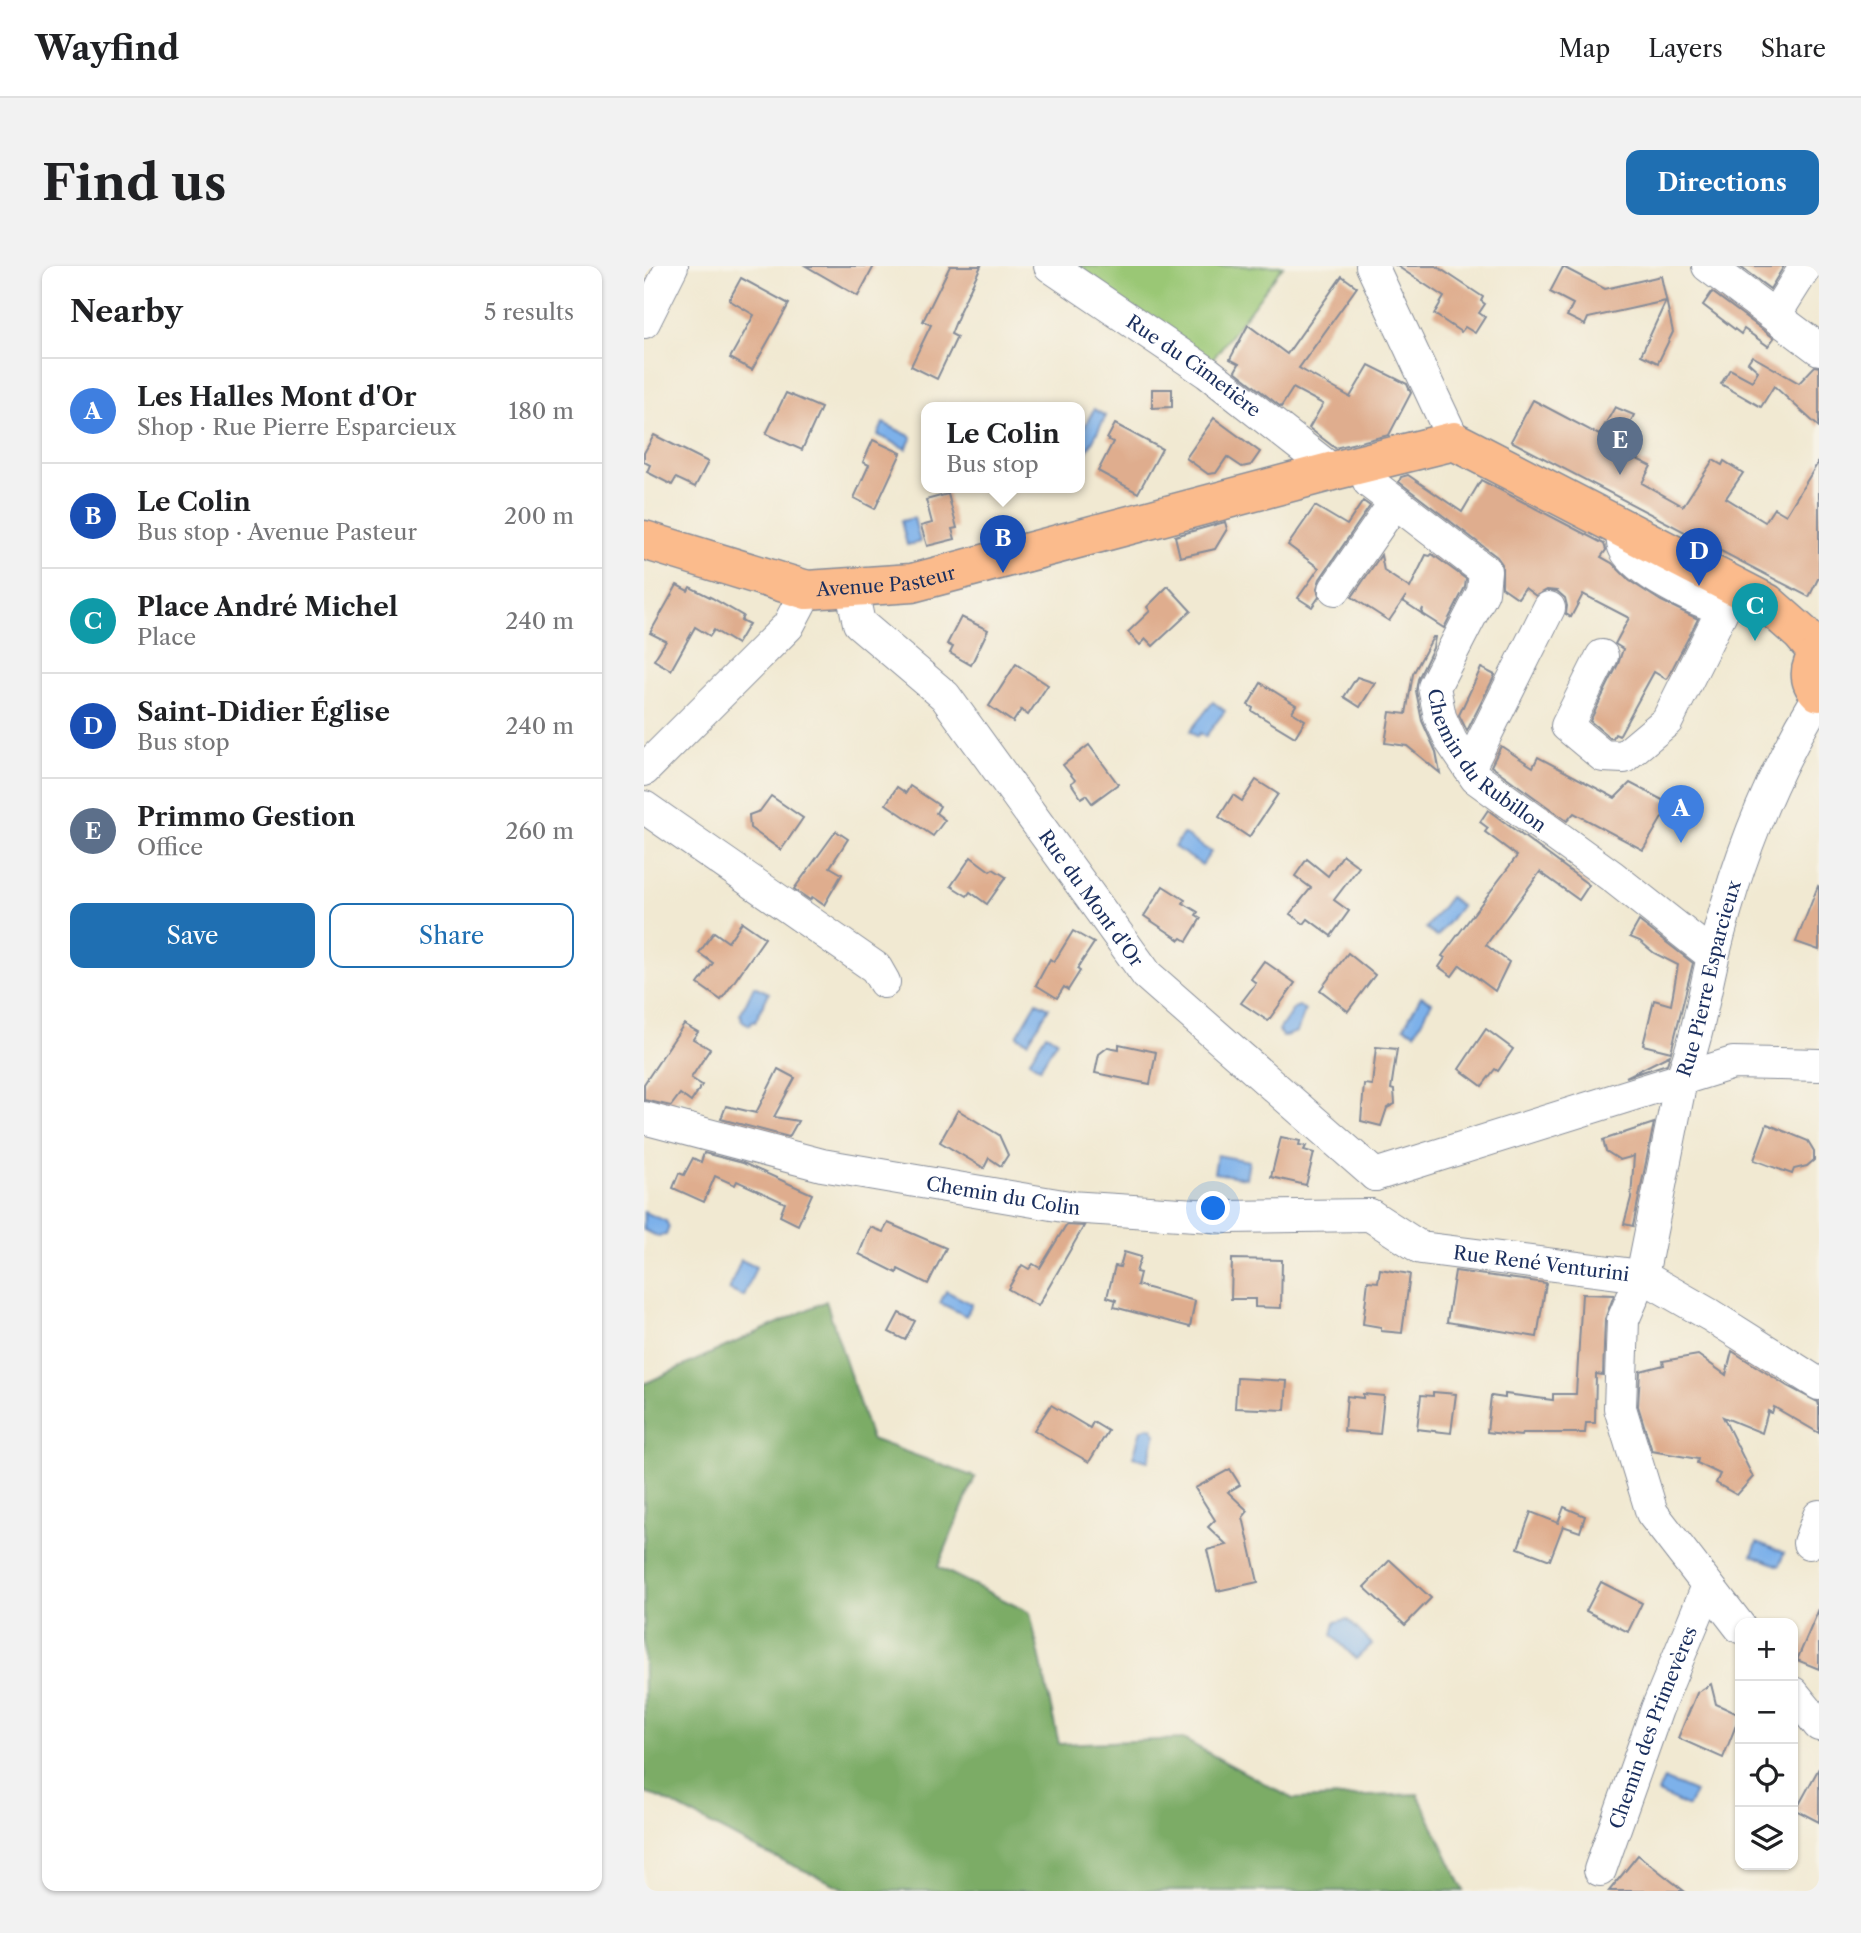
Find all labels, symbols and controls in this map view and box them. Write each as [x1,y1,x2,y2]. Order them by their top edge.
text: Wayfind [35,28,179,69]
text: Map [1559,34,1610,63]
text: Layers [1648,34,1723,63]
text: Share [1761,34,1826,63]
button: Directions [1626,150,1819,215]
text: Find us [42,152,226,213]
text: Nearby [70,293,183,330]
text: 5 results [484,298,574,326]
street label: Rue du Cimetière [1122,310,1265,422]
text: Les Halles Mont d'Or [137,381,416,413]
text: A [84,397,102,425]
text: 180 m [509,397,574,425]
popup [921,402,1085,493]
text: Shop · Rue Pierre Esparcieux [137,413,456,441]
pin: E [1597,417,1643,475]
text: Le Colin [946,418,1060,450]
text: Bus stop [946,450,1039,478]
text: Le Colin [137,486,251,518]
text: B [84,502,102,530]
text: 200 m [504,502,574,530]
pin: B [980,515,1026,573]
text: Bus stop · Avenue Pasteur [137,518,417,546]
pin: D [1676,528,1722,586]
street label: Avenue Pasteur [815,561,958,601]
pin: C [1732,583,1778,641]
text: Place André Michel [137,591,398,623]
text: C [84,607,102,635]
text: 240 m [505,607,574,635]
text: Place [137,623,196,651]
street label: Chemin du Rubillon [1423,687,1551,837]
text: Saint-Didier Église [137,696,390,728]
text: D [83,712,103,740]
text: 240 m [505,712,574,740]
text: Bus stop [137,728,230,756]
pin: A [1658,785,1704,843]
text: Primmo Gestion [137,801,355,833]
text: E [85,817,101,845]
text: 260 m [505,817,574,845]
street label: Rue du Mont d'Or [1034,825,1148,971]
text: Office [137,833,203,861]
street label: Rue Pierre Esparcieux [1672,877,1746,1080]
button: Save [70,903,315,968]
button: Share [329,903,574,968]
street label: Chemin du Colin [925,1172,1081,1220]
your location [1196,1191,1230,1225]
street label: Rue René Venturini [1452,1241,1631,1286]
map controls [1735,1618,1798,1870]
button: + [1735,1618,1798,1681]
street label: Chemin des Primevères [1605,1623,1702,1832]
button: − [1735,1681,1798,1744]
button: locate [1735,1744,1798,1807]
button: layers [1735,1807,1798,1870]

